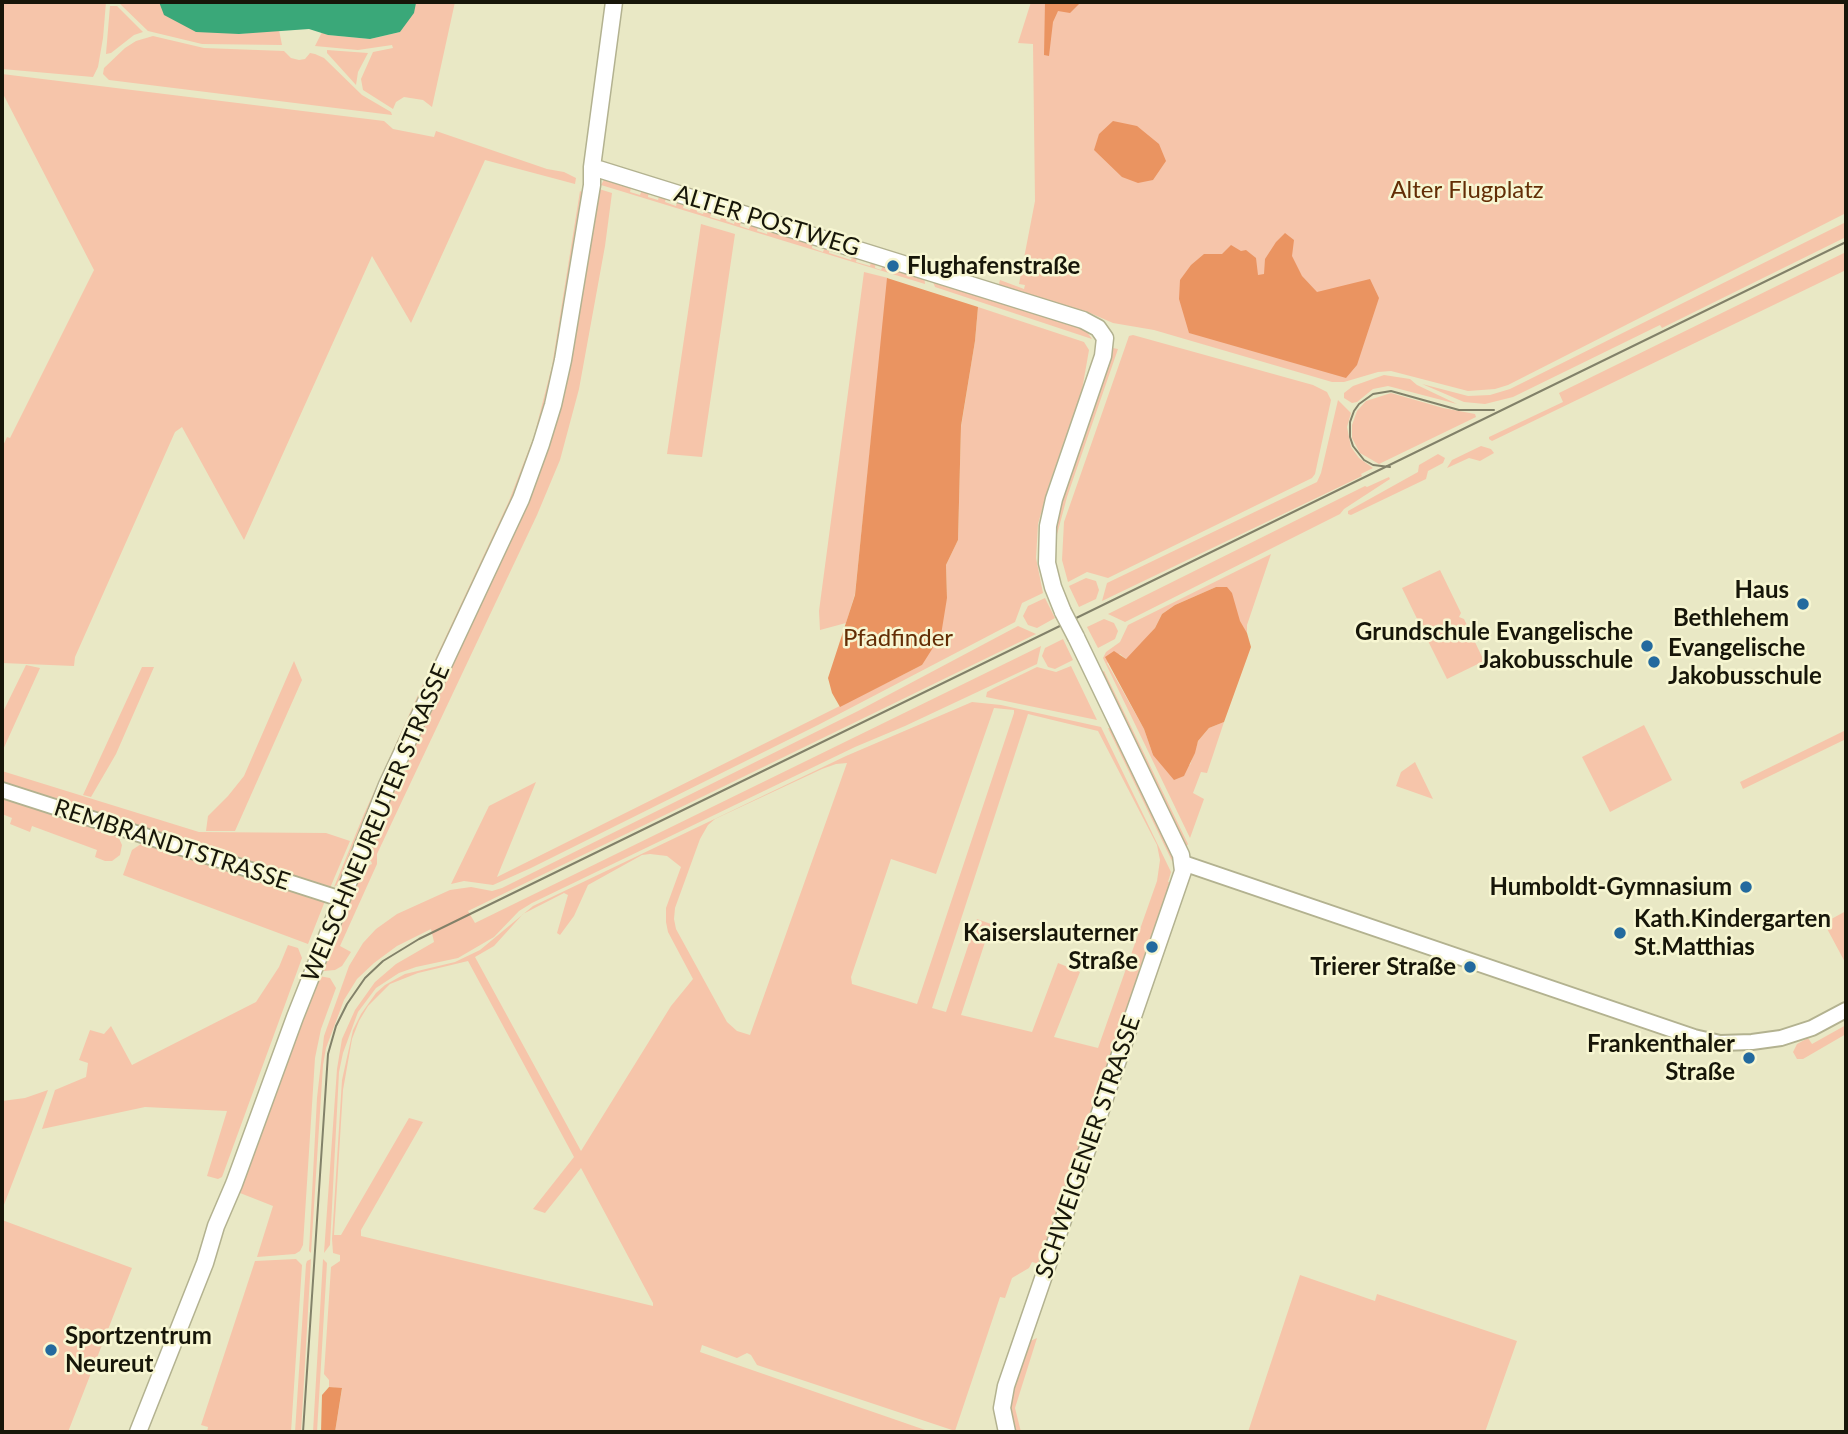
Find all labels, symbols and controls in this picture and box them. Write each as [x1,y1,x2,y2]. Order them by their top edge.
park label: Alter Flugplatz [1390,176,1544,204]
street label: ALTER POSTWEG [671,179,863,263]
place label: Flughafenstraße [907,252,1080,280]
marker: Flughafenstraße [885,258,901,274]
place label: Haus Bethlehem [1673,576,1789,632]
marker: Haus Bethlehem [1795,596,1811,612]
place label: Grundschule Evangelische Jakobusschule [1355,618,1633,674]
park label: Pfadfinder [843,624,953,652]
place label: Evangelische Jakobusschule [1668,634,1822,690]
marker: Grundschule Evangelische Jakobusschule [1639,638,1655,654]
marker: Evangelische Jakobusschule [1646,654,1662,670]
street label: WELSCHNEUREUTER STRASSE [296,660,456,986]
street label: REMBRANDTSTRASSE [50,793,294,897]
place label: Humboldt-Gymnasium [1489,873,1732,901]
marker: Humboldt-Gymnasium [1738,879,1754,895]
place label: Kath.Kindergarten St.Matthias [1634,905,1831,961]
place label: Kaiserslauterner Straße [963,919,1138,975]
marker: Kath.Kindergarten St.Matthias [1612,925,1628,941]
marker: Kaiserslauterner Straße [1144,939,1160,955]
place label: Trierer Straße [1310,953,1456,981]
marker: Trierer Straße [1462,959,1478,975]
street label: SCHWEIGENER STRASSE [1029,1012,1147,1282]
place label: Frankenthaler Straße [1587,1030,1735,1086]
marker: Frankenthaler Straße [1741,1050,1757,1066]
place label: Sportzentrum Neureut [65,1322,212,1378]
marker: Sportzentrum Neureut [43,1342,59,1358]

